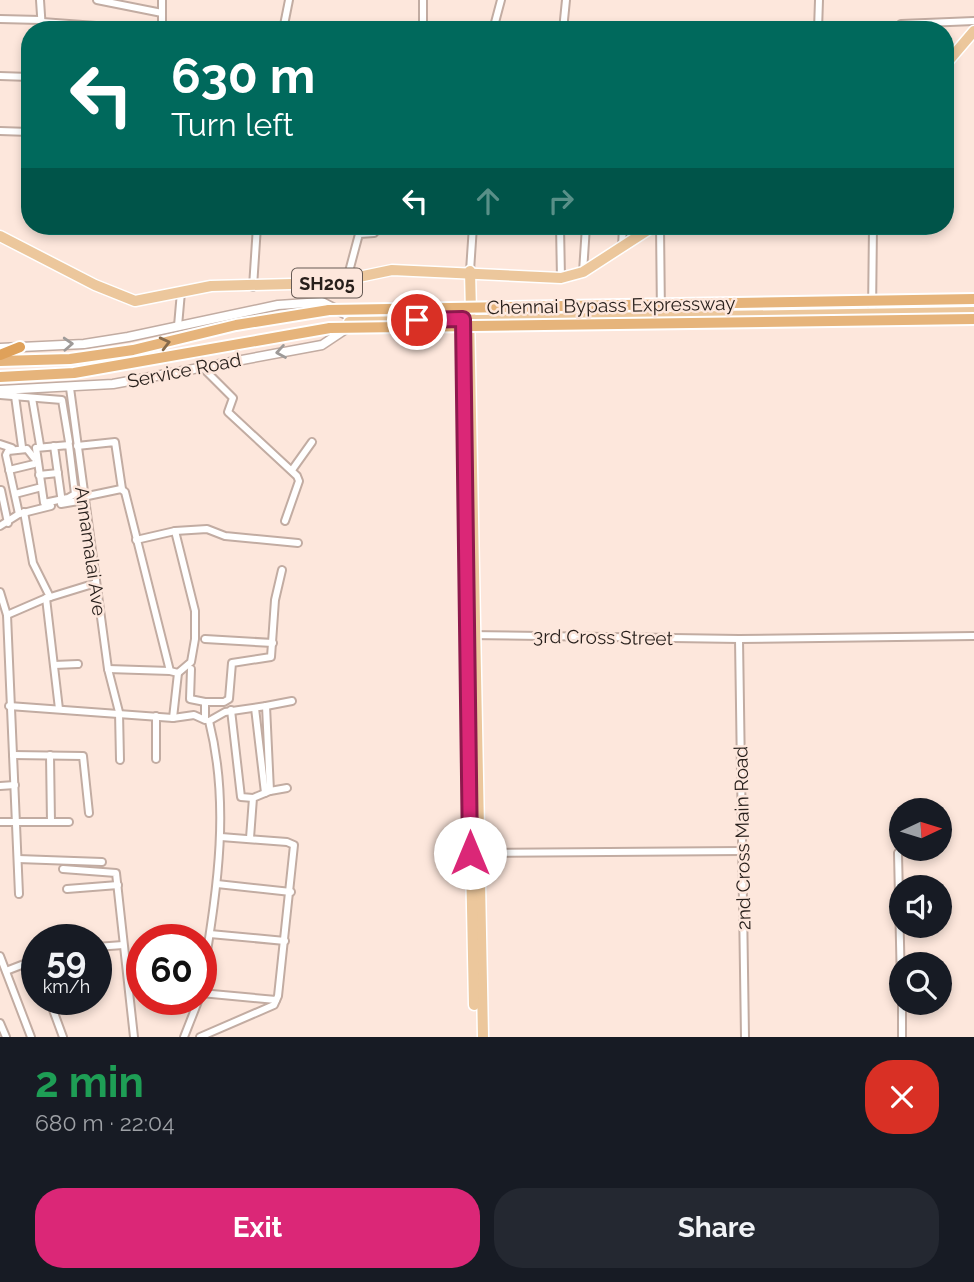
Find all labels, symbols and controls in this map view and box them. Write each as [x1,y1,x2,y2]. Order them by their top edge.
text: 630 m [171,47,315,104]
icon: left [56,49,147,140]
text: Turn left [171,106,293,143]
icon: left [396,182,434,220]
icon: ahead [469,182,507,220]
icon: right [542,182,580,220]
road number: SH205 [292,268,362,298]
pin [387,290,447,350]
street label: Chennai Bypass Expressway [486,292,736,318]
icon: arrive [398,301,436,339]
one-way arrow [63,337,74,352]
one-way arrow [159,337,171,351]
one-way arrow [276,344,287,359]
street label: Service Road [125,348,243,392]
street label: Annamalai Ave [71,485,111,617]
street label: 3rd Cross Street [533,625,674,649]
street label: 2nd Cross Main Road [729,746,755,930]
north arrow [889,798,952,861]
map controls [889,798,952,1015]
position arrow [433,816,507,890]
button: sound [889,875,952,938]
speed limit sign: 60 [126,924,217,1015]
text: 59 [46,940,87,981]
button: search [889,952,952,1015]
text: km/h [43,976,90,997]
text: 2 min [35,1058,144,1107]
button: close [865,1060,939,1134]
text: 680 m · 22:04 [35,1109,175,1136]
button: Exit [35,1188,480,1268]
button: Share [494,1188,939,1268]

